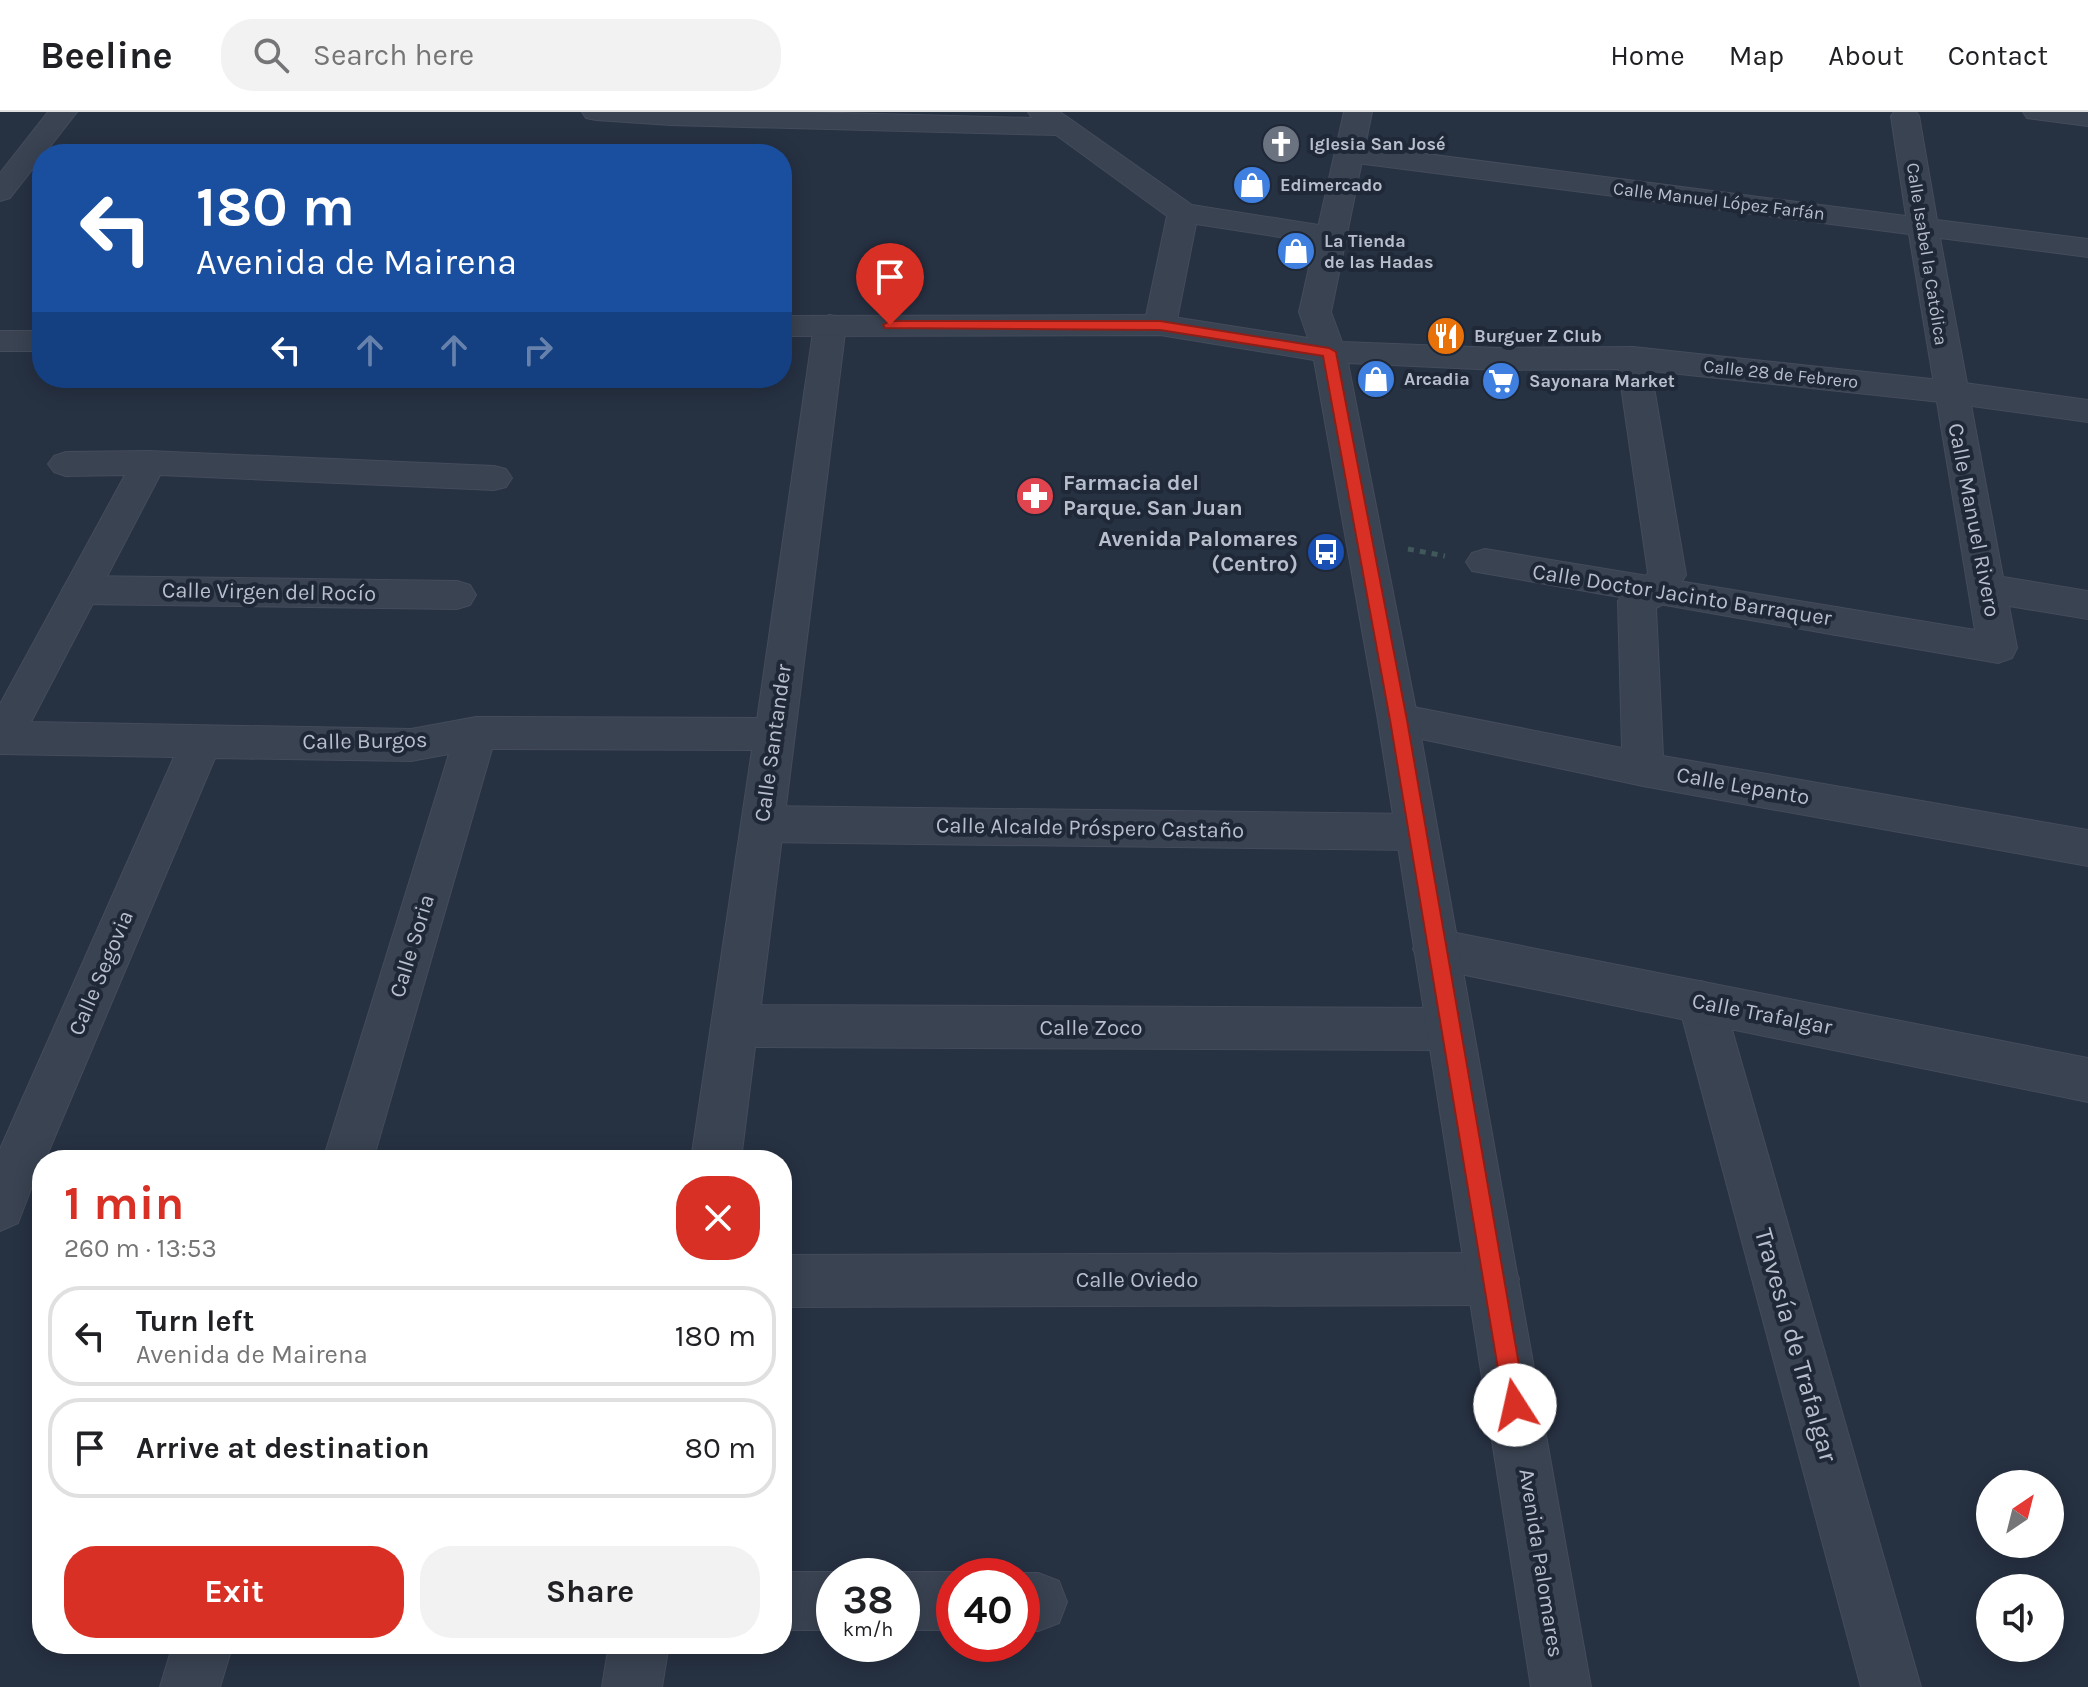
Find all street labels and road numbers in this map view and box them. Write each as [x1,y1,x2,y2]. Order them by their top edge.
street label: Calle Isabel la Católica [1902,161,1952,347]
street label: Calle Manuel López Farfán [1612,177,1826,225]
street label: Calle 28 de Febrero [1703,355,1859,393]
street label: Calle Manuel Rivero [1942,421,2006,619]
street label: Calle Doctor Jacinto Barraquer [1530,558,1834,632]
street label: Calle Virgen del Rocío [162,577,376,607]
street label: Calle Santander [749,662,797,824]
street label: Calle Burgos [302,727,428,755]
street label: Calle Lepanto [1674,762,1812,810]
street label: Calle Alcalde Próspero Castaño [936,812,1244,844]
street label: Calle Soria [384,891,440,1001]
street label: Calle Segovia [63,907,139,1039]
street label: Calle Trafalgar [1690,988,1834,1040]
street label: Calle Zoco [1040,1015,1142,1041]
street label: Travesía de Trafalgar [1748,1225,1844,1466]
street label: Calle Oviedo [1076,1267,1198,1293]
street label: Avenida Palomares [1513,1467,1569,1659]

